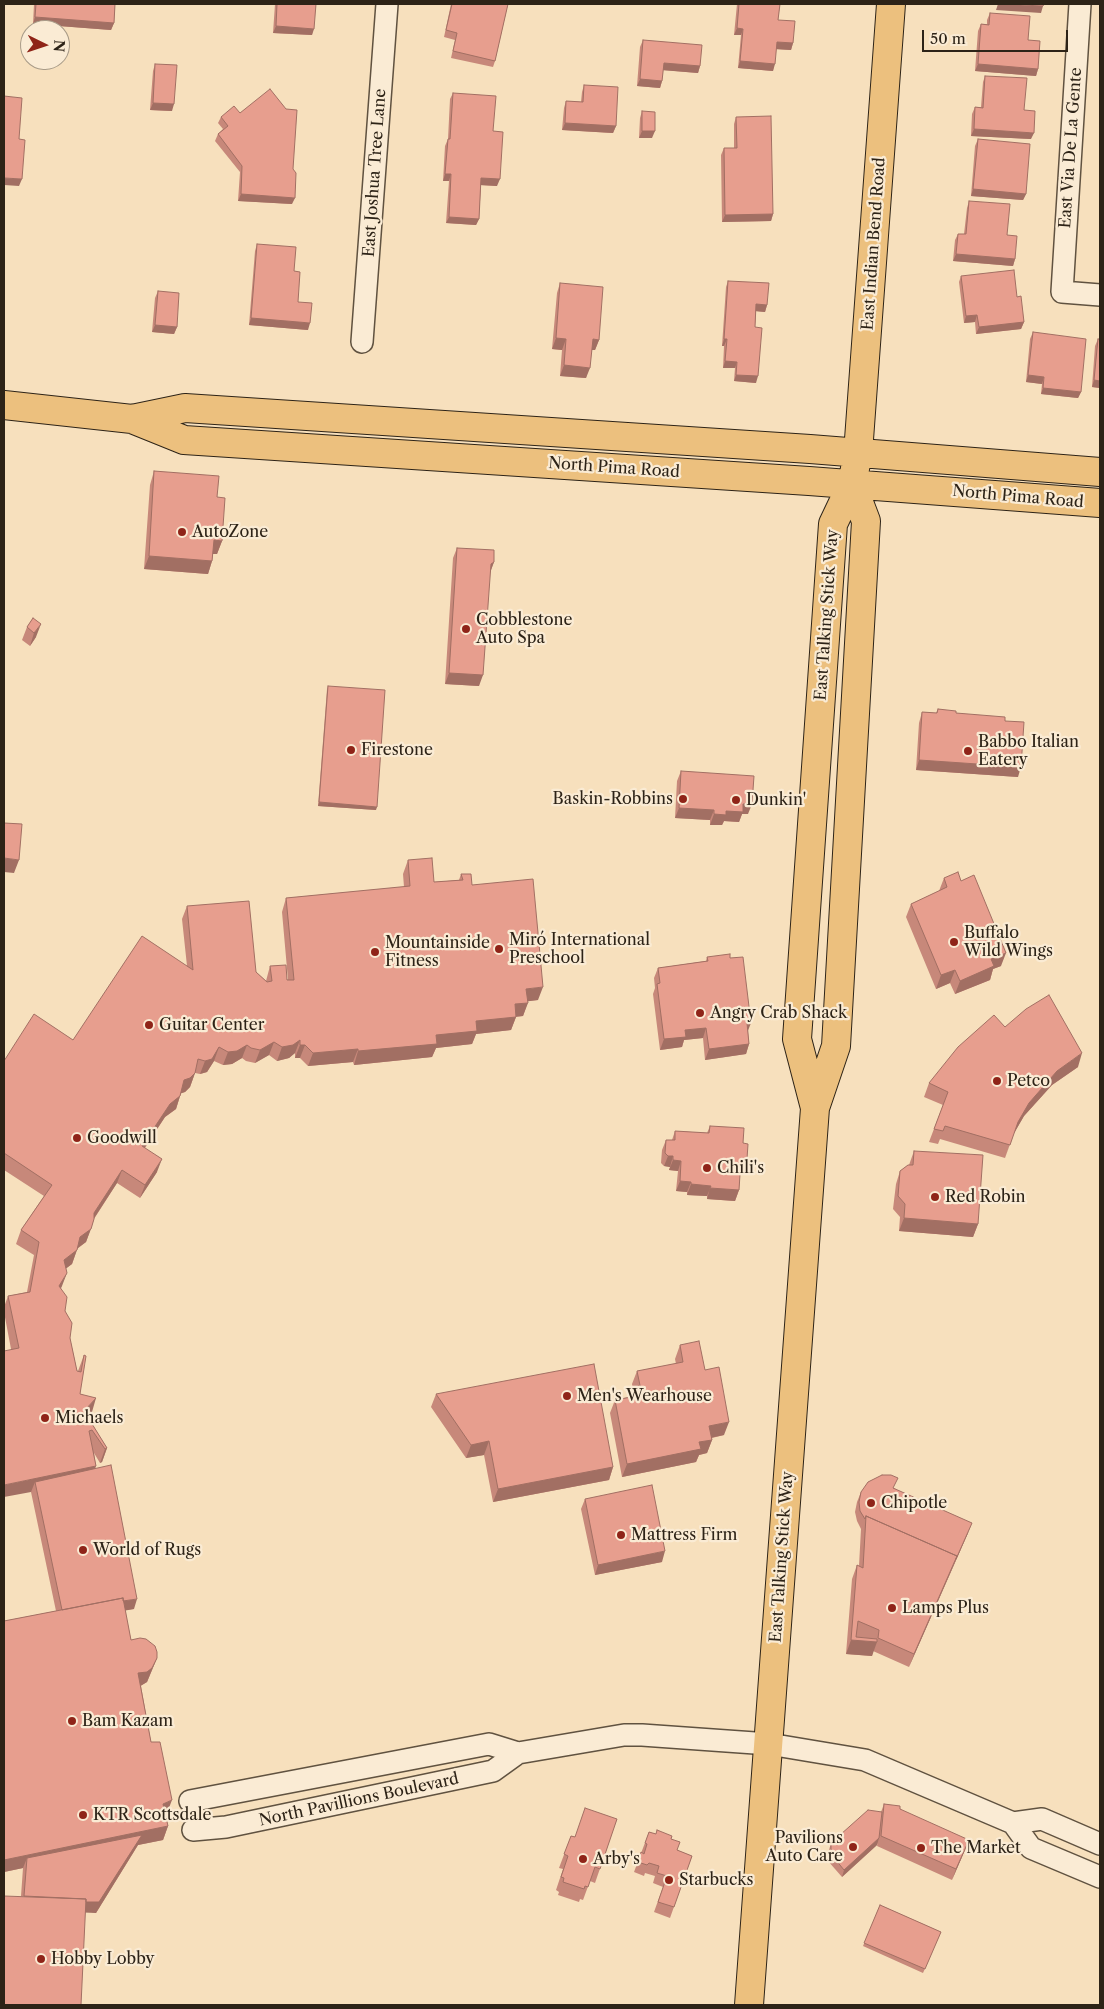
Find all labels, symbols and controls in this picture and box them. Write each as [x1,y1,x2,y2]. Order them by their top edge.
north arrow [20,20,70,70]
scale bar [924,20,1070,52]
text: 50 m [930,29,966,48]
text: N [50,39,68,53]
street label: East Via De La Gente [1056,67,1086,229]
street label: East Joshua Tree Lane [360,88,390,258]
street label: East Indian Bend Road [858,157,890,331]
street label: North Pima Road [548,454,680,482]
street label: North Pima Road [951,482,1085,512]
place label: AutoZone [192,522,268,542]
marker: AutoZone [176,526,188,538]
street label: East Talking Stick Way [811,529,843,701]
place label: Cobblestone Auto Spa [476,610,572,648]
marker: Cobblestone Auto Spa [460,623,472,635]
place label: Babbo Italian Eatery [978,732,1079,770]
place label: Firestone [361,740,433,760]
marker: Firestone [345,744,357,756]
marker: Babbo Italian Eatery [962,745,974,757]
place label: Baskin-Robbins [553,789,673,809]
place label: Dunkin' [746,790,806,810]
marker: Baskin-Robbins [677,793,689,805]
marker: Dunkin' [730,794,742,806]
place label: Buffalo Wild Wings [964,923,1053,961]
place label: Miró International Preschool [509,930,650,968]
place label: Mountainside Fitness [385,933,490,971]
marker: Buffalo Wild Wings [948,936,960,948]
marker: Miró International Preschool [493,943,505,955]
marker: Mountainside Fitness [369,946,381,958]
place label: Angry Crab Shack [710,1003,847,1023]
marker: Angry Crab Shack [694,1007,706,1019]
place label: Guitar Center [159,1015,264,1035]
marker: Guitar Center [143,1019,155,1031]
place label: Petco [1007,1071,1050,1091]
marker: Petco [991,1075,1003,1087]
place label: Goodwill [87,1128,157,1148]
marker: Goodwill [71,1132,83,1144]
place label: Chili's [717,1158,764,1178]
marker: Chili's [701,1162,713,1174]
place label: Red Robin [945,1187,1026,1207]
marker: Red Robin [929,1191,941,1203]
place label: Men's Wearhouse [577,1386,712,1406]
marker: Men's Wearhouse [561,1390,573,1402]
place label: Michaels [55,1408,124,1428]
marker: Michaels [39,1412,51,1424]
street label: East Talking Stick Way [766,1471,798,1643]
place label: Chipotle [881,1493,947,1513]
marker: Chipotle [865,1497,877,1509]
place label: Mattress Firm [631,1525,737,1545]
marker: Mattress Firm [615,1529,627,1541]
place label: World of Rugs [93,1540,201,1560]
marker: World of Rugs [77,1544,89,1556]
place label: Lamps Plus [902,1598,989,1618]
marker: Lamps Plus [886,1602,898,1614]
place label: Bam Kazam [82,1711,173,1731]
marker: Bam Kazam [66,1715,78,1727]
street label: North Pavillions Boulevard [257,1769,461,1831]
place label: KTR Scottsdale [93,1805,211,1825]
marker: KTR Scottsdale [77,1809,89,1821]
place label: Pavilions Auto Care [766,1828,843,1866]
place label: The Market [931,1838,1021,1858]
marker: Pavilions Auto Care [847,1841,859,1853]
marker: The Market [915,1842,927,1854]
place label: Arby's [593,1849,640,1869]
marker: Arby's [577,1853,589,1865]
place label: Starbucks [679,1870,754,1890]
marker: Starbucks [663,1874,675,1886]
place label: Hobby Lobby [51,1949,154,1969]
marker: Hobby Lobby [35,1953,47,1965]

